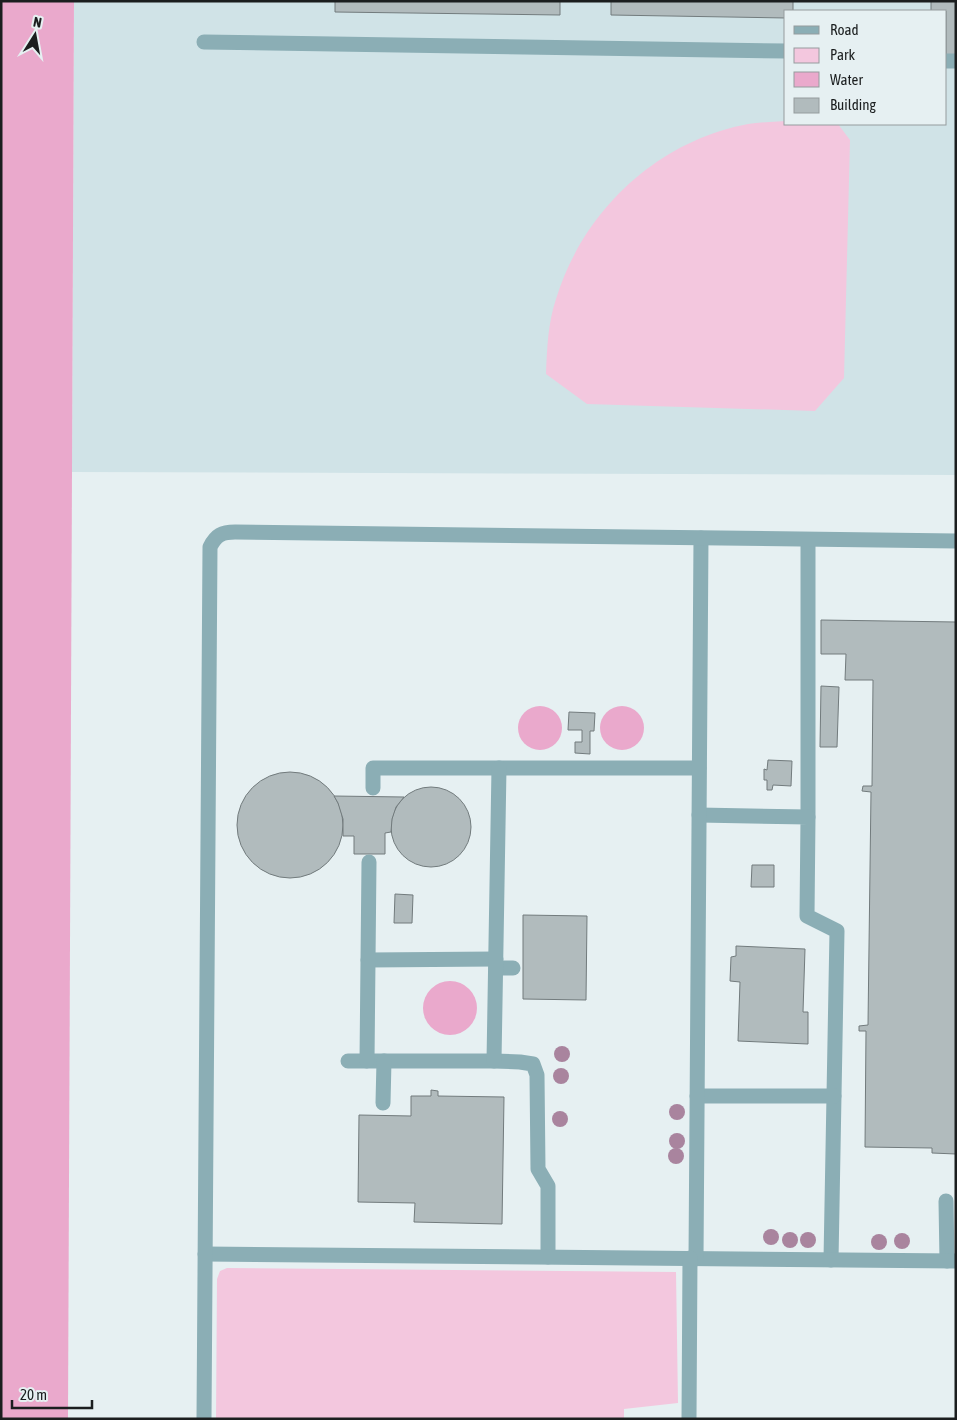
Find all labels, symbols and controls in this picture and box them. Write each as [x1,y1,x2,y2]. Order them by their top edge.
north arrow [10,10,60,60]
legend [784,10,947,125]
text: N [32,14,43,31]
text: Road [830,21,859,38]
text: Park [830,46,855,63]
text: Water [830,71,863,88]
text: Building [830,96,876,113]
scale bar [12,1378,92,1410]
text: 20 m [20,1386,47,1403]

